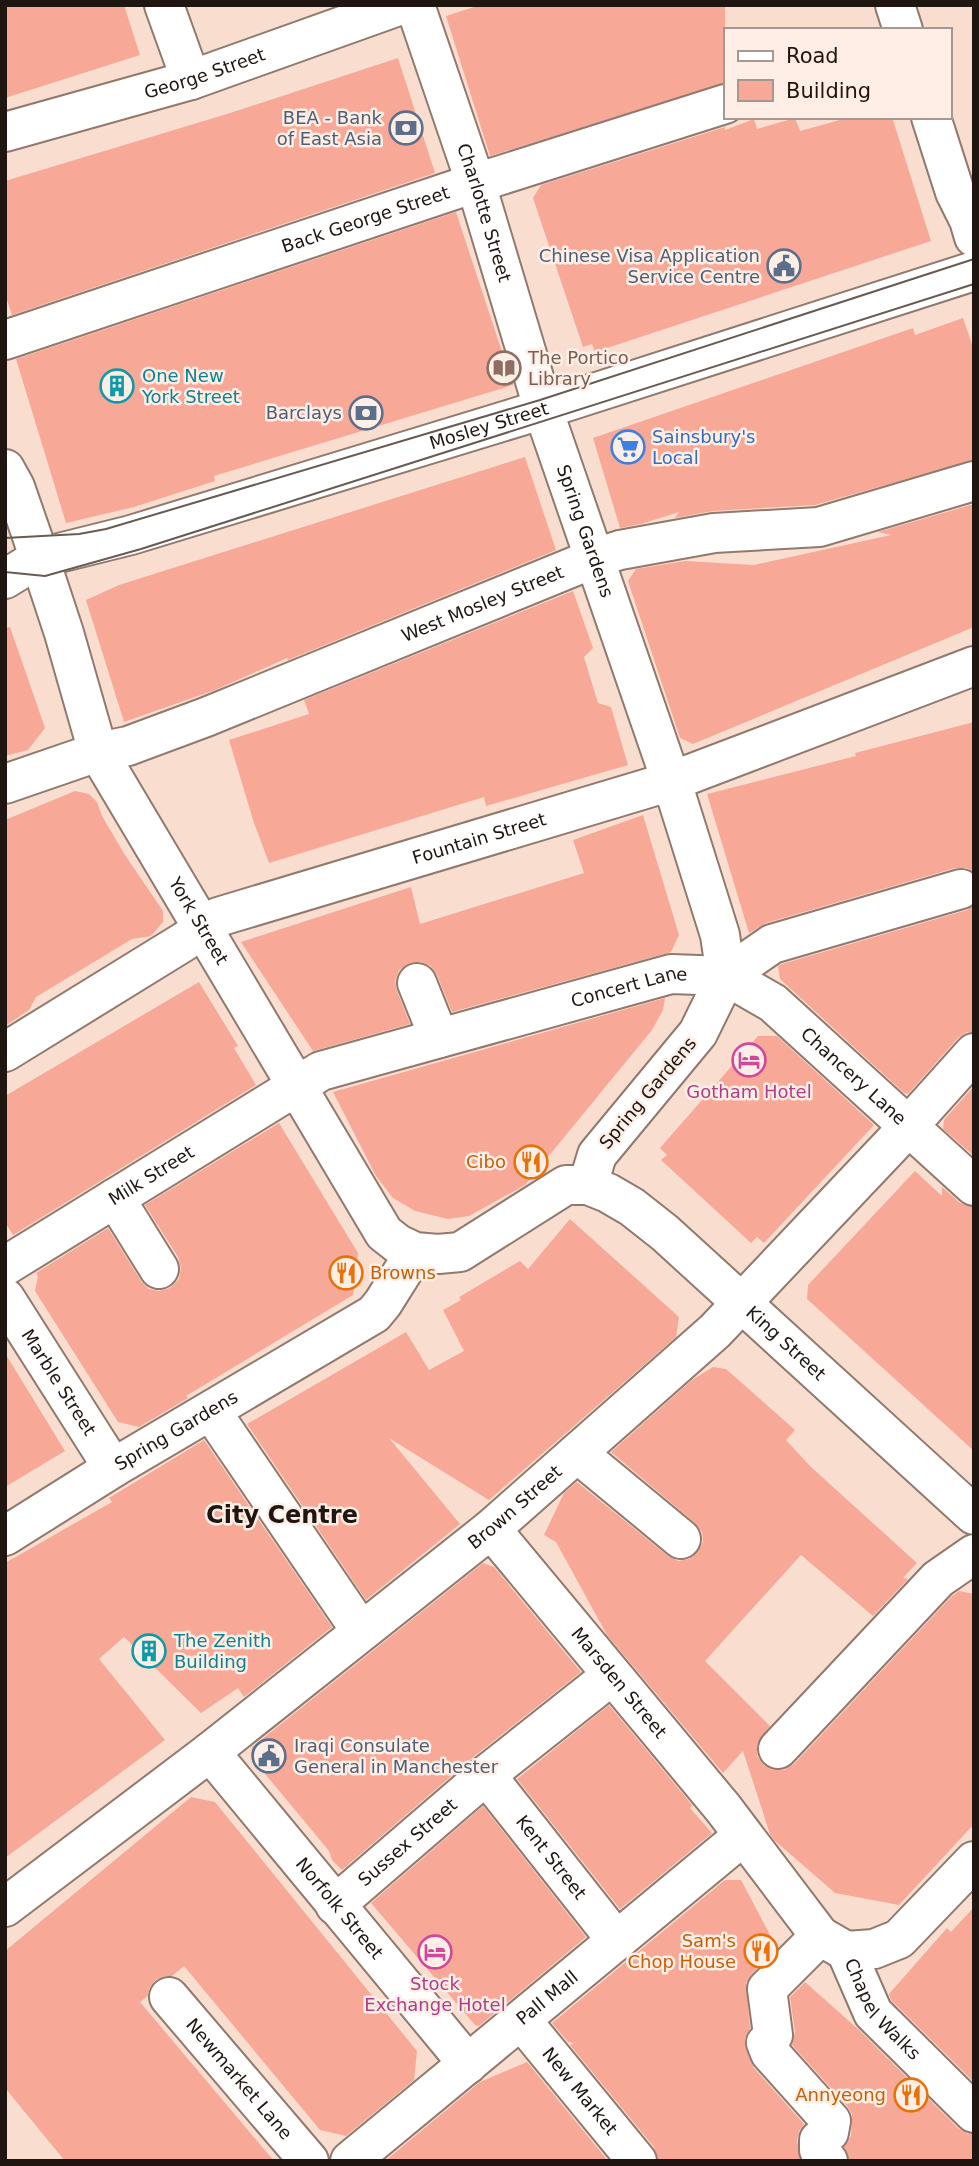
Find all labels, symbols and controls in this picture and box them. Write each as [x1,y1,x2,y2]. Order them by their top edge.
legend [724,28,951,119]
street label: George Street [142,43,268,103]
text: Road [786,44,839,68]
text: Building [786,79,871,103]
place label: BEA - Bank of East Asia [277,107,383,149]
bank icon: BEA - Bank of East Asia [387,109,425,147]
street label: Charlotte Street [453,141,516,285]
street label: Back George Street [279,181,452,257]
place label: Chinese Visa Application Service Centre [539,245,760,287]
public building icon: Chinese Visa Application Service Centre [765,247,803,285]
place label: The Portico Library [527,347,629,389]
library icon: The Portico Library [485,349,523,387]
place label: One New York Street [141,365,240,407]
building icon: One New York Street [98,367,136,405]
bank icon: Barclays [347,394,385,432]
street label: Mosley Street [427,397,551,453]
place label: Barclays [266,402,342,423]
place label: Sainsbury's Local [652,426,755,468]
supermarket icon: Sainsbury's Local [609,428,647,466]
street label: Spring Gardens [553,462,618,600]
street label: West Mosley Street [398,561,567,646]
street label: Fountain Street [410,808,548,868]
street label: York Street [164,872,233,968]
street label: Concert Lane [568,962,688,1011]
street label: Chancery Lane [797,1023,911,1129]
street label: Spring Gardens [595,1033,700,1153]
hotel icon: Gotham Hotel [730,1041,768,1079]
place label: Gotham Hotel [686,1081,812,1102]
street label: Milk Street [105,1141,198,1210]
restaurant icon: Cibo [512,1143,550,1181]
place label: Cibo [466,1151,506,1172]
restaurant icon: Browns [327,1254,365,1292]
place label: Browns [370,1262,436,1283]
street label: King Street [742,1301,830,1384]
street label: Marble Street [17,1325,101,1439]
street label: Spring Gardens [111,1386,241,1475]
street label: Brown Street [464,1461,566,1553]
district label: City Centre [206,1501,358,1529]
street label: Marsden Street [567,1623,671,1742]
place label: The Zenith Building [173,1630,271,1672]
building icon: The Zenith Building [130,1632,168,1670]
place label: Iraqi Consulate General in Manchester [294,1735,499,1777]
public building icon: Iraqi Consulate General in Manchester [250,1737,288,1775]
street label: Sussex Street [354,1794,461,1890]
street label: Kent Street [512,1811,591,1903]
street label: Norfolk Street [292,1853,388,1963]
place label: Sam's Chop House [627,1930,736,1972]
restaurant icon: Sam's Chop House [742,1932,780,1970]
hotel icon: Stock Exchange Hotel [416,1933,454,1971]
street label: Chapel Walks [840,1955,925,2064]
street label: Pall Mall [512,1966,582,2029]
place label: Stock Exchange Hotel [364,1973,506,2015]
street label: Newmarket Lane [182,2014,297,2144]
street label: New Market [538,2043,622,2139]
restaurant icon: Annyeong [892,2076,930,2114]
place label: Annyeong [795,2084,886,2105]

